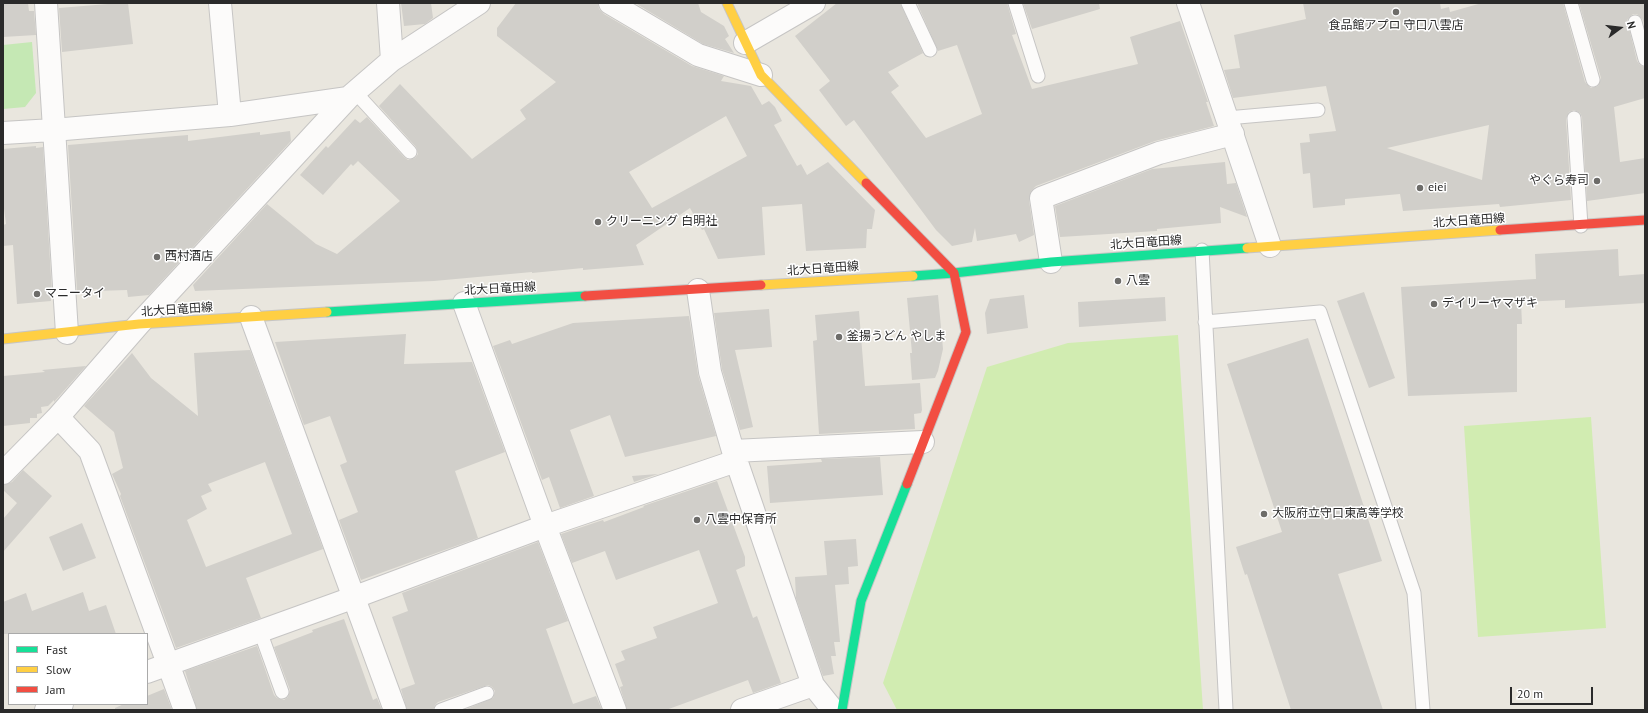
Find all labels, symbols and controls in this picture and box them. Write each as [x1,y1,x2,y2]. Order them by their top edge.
marker: 食品館アプロ 守口八雲店 [1391,7,1401,17]
north arrow [1600,8,1640,48]
place label: 食品館アプロ 守口八雲店 [1328,19,1464,33]
text: N [1624,20,1639,30]
place label: やぐら寿司 [1529,174,1589,188]
marker: やぐら寿司 [1592,176,1602,186]
place label: eiei [1428,181,1447,195]
marker: eiei [1415,183,1425,193]
street label: 北大日竜田線 [1433,211,1505,231]
place label: クリーニング 白明社 [606,215,717,229]
marker: クリーニング 白明社 [593,217,603,227]
street label: 北大日竜田線 [1110,233,1182,253]
place label: 西村酒店 [165,250,213,264]
marker: 西村酒店 [152,252,162,262]
street label: 北大日竜田線 [787,259,859,279]
place label: 八雲 [1126,274,1150,288]
marker: 八雲 [1113,276,1123,286]
street label: 北大日竜田線 [464,280,536,298]
place label: マニータイ [45,287,105,301]
marker: マニータイ [32,289,42,299]
place label: デイリーヤマザキ [1442,297,1538,311]
marker: デイリーヤマザキ [1429,299,1439,309]
street label: 北大日竜田線 [141,300,213,320]
place label: 釜揚うどん やしま [847,330,946,344]
marker: 釜揚うどん やしま [834,332,844,342]
place label: 大阪府立守口東高等学校 [1272,507,1404,521]
marker: 大阪府立守口東高等学校 [1259,509,1269,519]
place label: 八雲中保育所 [705,513,777,527]
marker: 八雲中保育所 [692,515,702,525]
legend [8,633,148,705]
text: Fast [46,642,67,657]
text: Slow [46,662,71,677]
scale bar [1512,679,1595,705]
text: Jam [46,682,65,697]
text: 20 m [1517,686,1543,701]

